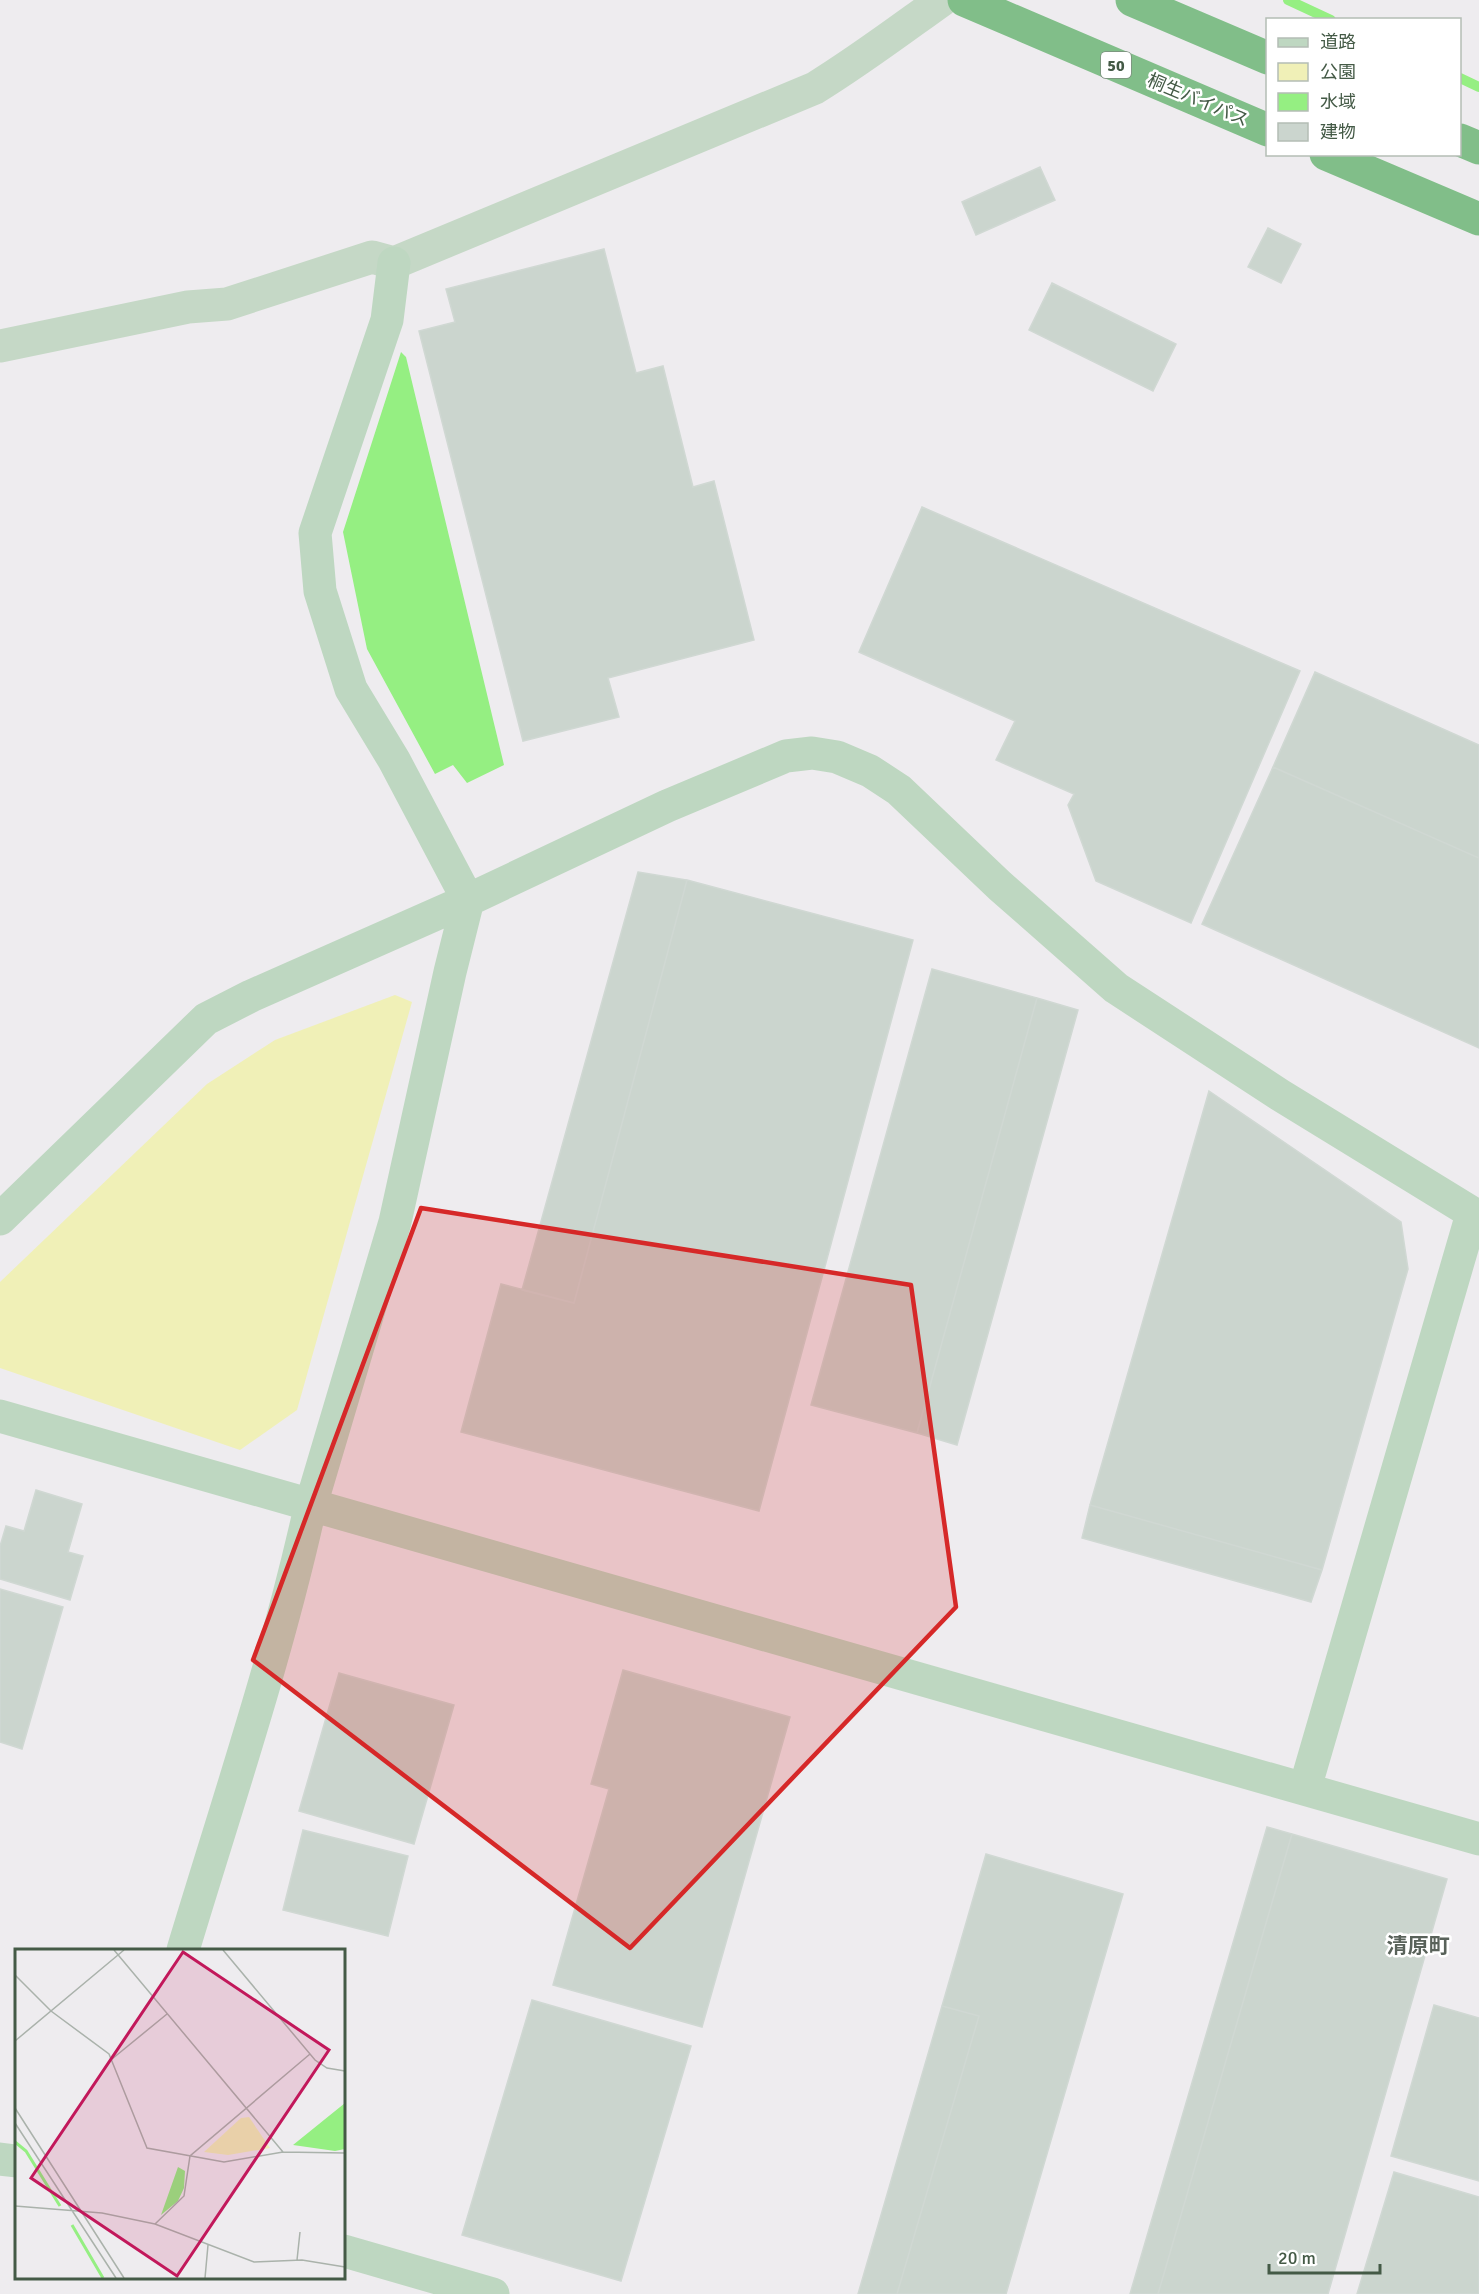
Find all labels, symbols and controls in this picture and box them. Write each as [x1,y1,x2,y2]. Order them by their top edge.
legend [1266,18,1461,156]
text: 道路 [1320,31,1356,53]
road number: 50 [1101,52,1131,78]
text: 公園 [1320,61,1356,83]
street label: 桐生バイパス [1144,69,1252,131]
text: 水域 [1320,91,1356,113]
text: 建物 [1320,121,1356,143]
district label: 清原町 [1387,1933,1450,1959]
inset map [15,1949,345,2279]
scale bar [1269,2237,1380,2275]
text: 20 m [1278,2247,1316,2269]

